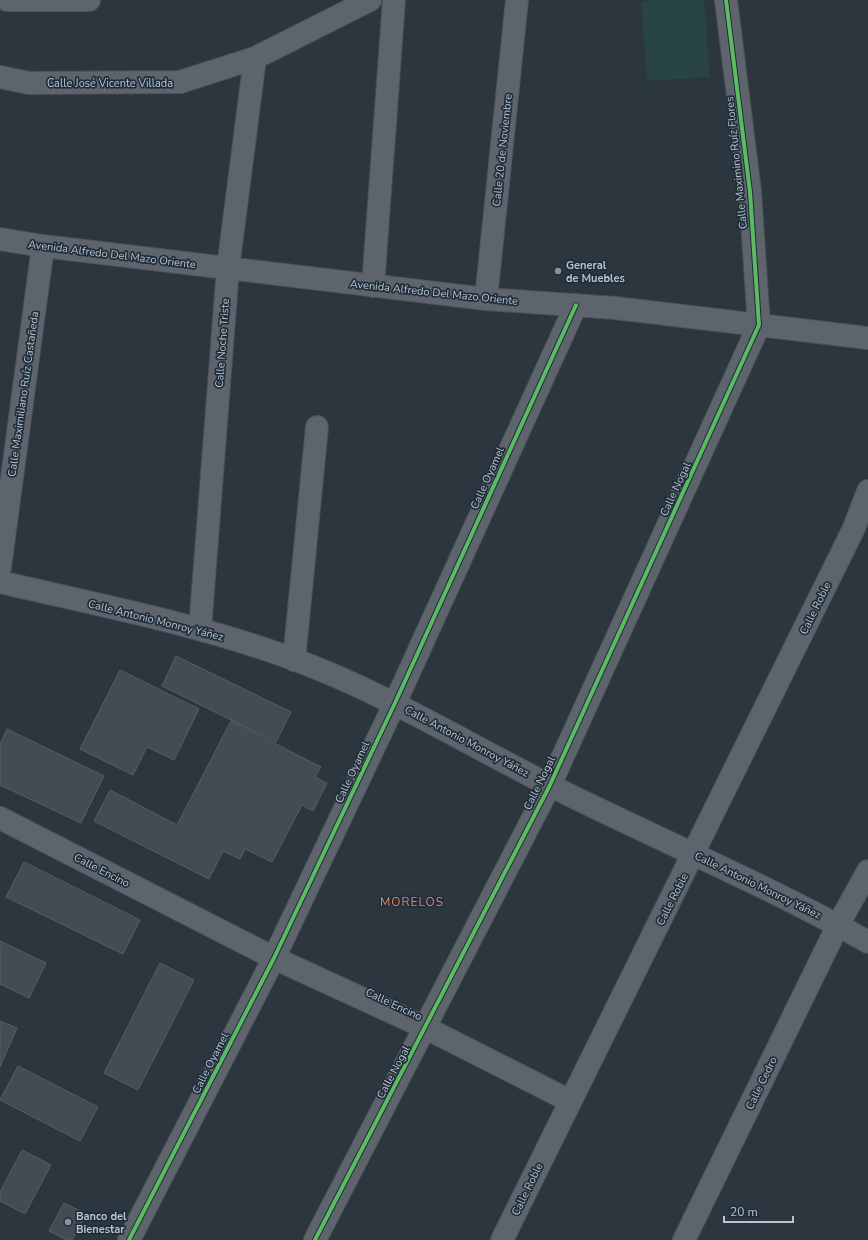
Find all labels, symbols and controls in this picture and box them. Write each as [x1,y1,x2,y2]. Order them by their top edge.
street label: Calle José Vicente Villada [47,76,173,91]
street label: Calle 20 de Noviembre [489,93,516,207]
street label: Calle Maximino Ruíz Flores [722,96,751,230]
street label: Avenida Alfredo Del Mazo Oriente [27,237,197,272]
place label: General de Muebles [566,258,625,286]
marker: General de Muebles [553,266,563,276]
street label: Avenida Alfredo Del Mazo Oriente [349,276,519,309]
street label: Calle Noche Triste [212,298,233,388]
street label: Calle Maximiliano Ruíz Castañeda [4,310,43,478]
street label: Calle Oyamel [467,444,508,512]
street label: Calle Nogal [656,459,695,519]
street label: Calle Roble [796,579,835,637]
street label: Calle Antonio Monroy Yáñez [87,596,225,645]
street label: Calle Antonio Monroy Yáñez [402,702,532,781]
street label: Calle Oyamel [332,738,374,806]
street label: Calle Nogal [520,753,559,813]
street label: Calle Antonio Monroy Yáñez [692,848,824,923]
street label: Calle Encino [71,850,132,891]
street label: Calle Roble [653,870,692,928]
district label: MORELOS [380,894,444,910]
street label: Calle Encino [363,985,425,1024]
street label: Calle Oyamel [189,1030,233,1096]
street label: Calle Nogal [373,1042,414,1101]
street label: Calle Cedro [742,1054,781,1112]
street label: Calle Roble [508,1160,547,1218]
scale bar [724,1198,793,1224]
text: 20 m [730,1204,758,1220]
place label: Banco del Bienestar [76,1209,127,1237]
marker: Banco del Bienestar [63,1217,73,1227]

